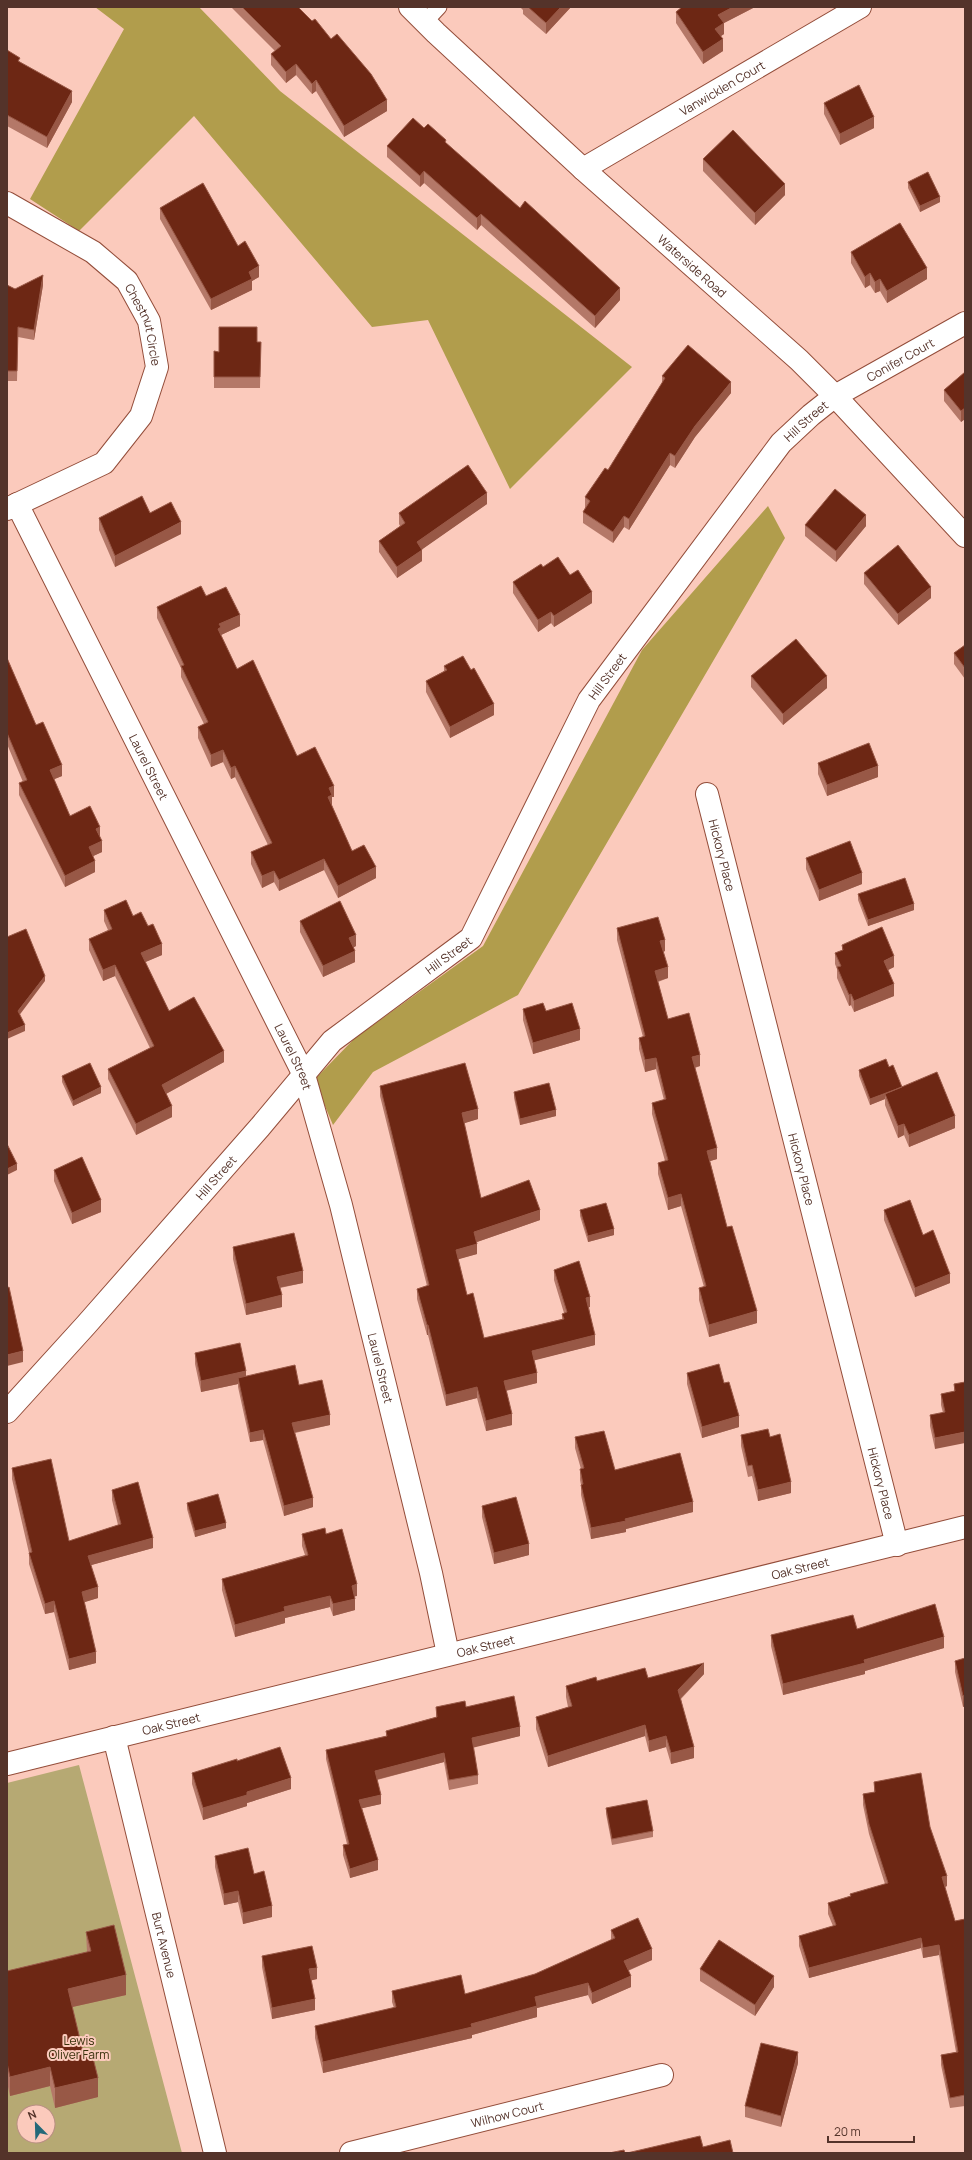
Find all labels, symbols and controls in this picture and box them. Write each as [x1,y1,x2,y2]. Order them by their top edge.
street label: Vanwicklen Court [676,56,768,119]
street label: Waterside Road [654,230,731,301]
street label: Chestnut Circle [121,280,165,367]
street label: Conifer Court [863,333,937,385]
street label: Hill Street [780,396,832,445]
street label: Hill Street [584,649,630,703]
street label: Laurel Street [125,731,173,803]
street label: Hickory Place [705,817,740,893]
street label: Hill Street [421,932,475,978]
street label: Laurel Street [271,1020,316,1092]
street label: Hickory Place [785,1131,819,1207]
street label: Hill Street [191,1151,240,1203]
street label: Laurel Street [364,1331,398,1405]
street label: Hickory Place [864,1445,899,1521]
street label: Oak Street [769,1552,831,1583]
street label: Oak Street [455,1630,516,1661]
street label: Oak Street [140,1708,202,1739]
street label: Burt Avenue [148,1910,181,1980]
park label: Lewis Oliver Farm [49,2032,109,2063]
street label: Wilhow Court [469,2097,545,2131]
north arrow [16,2104,56,2144]
text: N [25,2106,39,2123]
scale bar [828,2118,914,2144]
text: 20 m [834,2123,861,2140]

